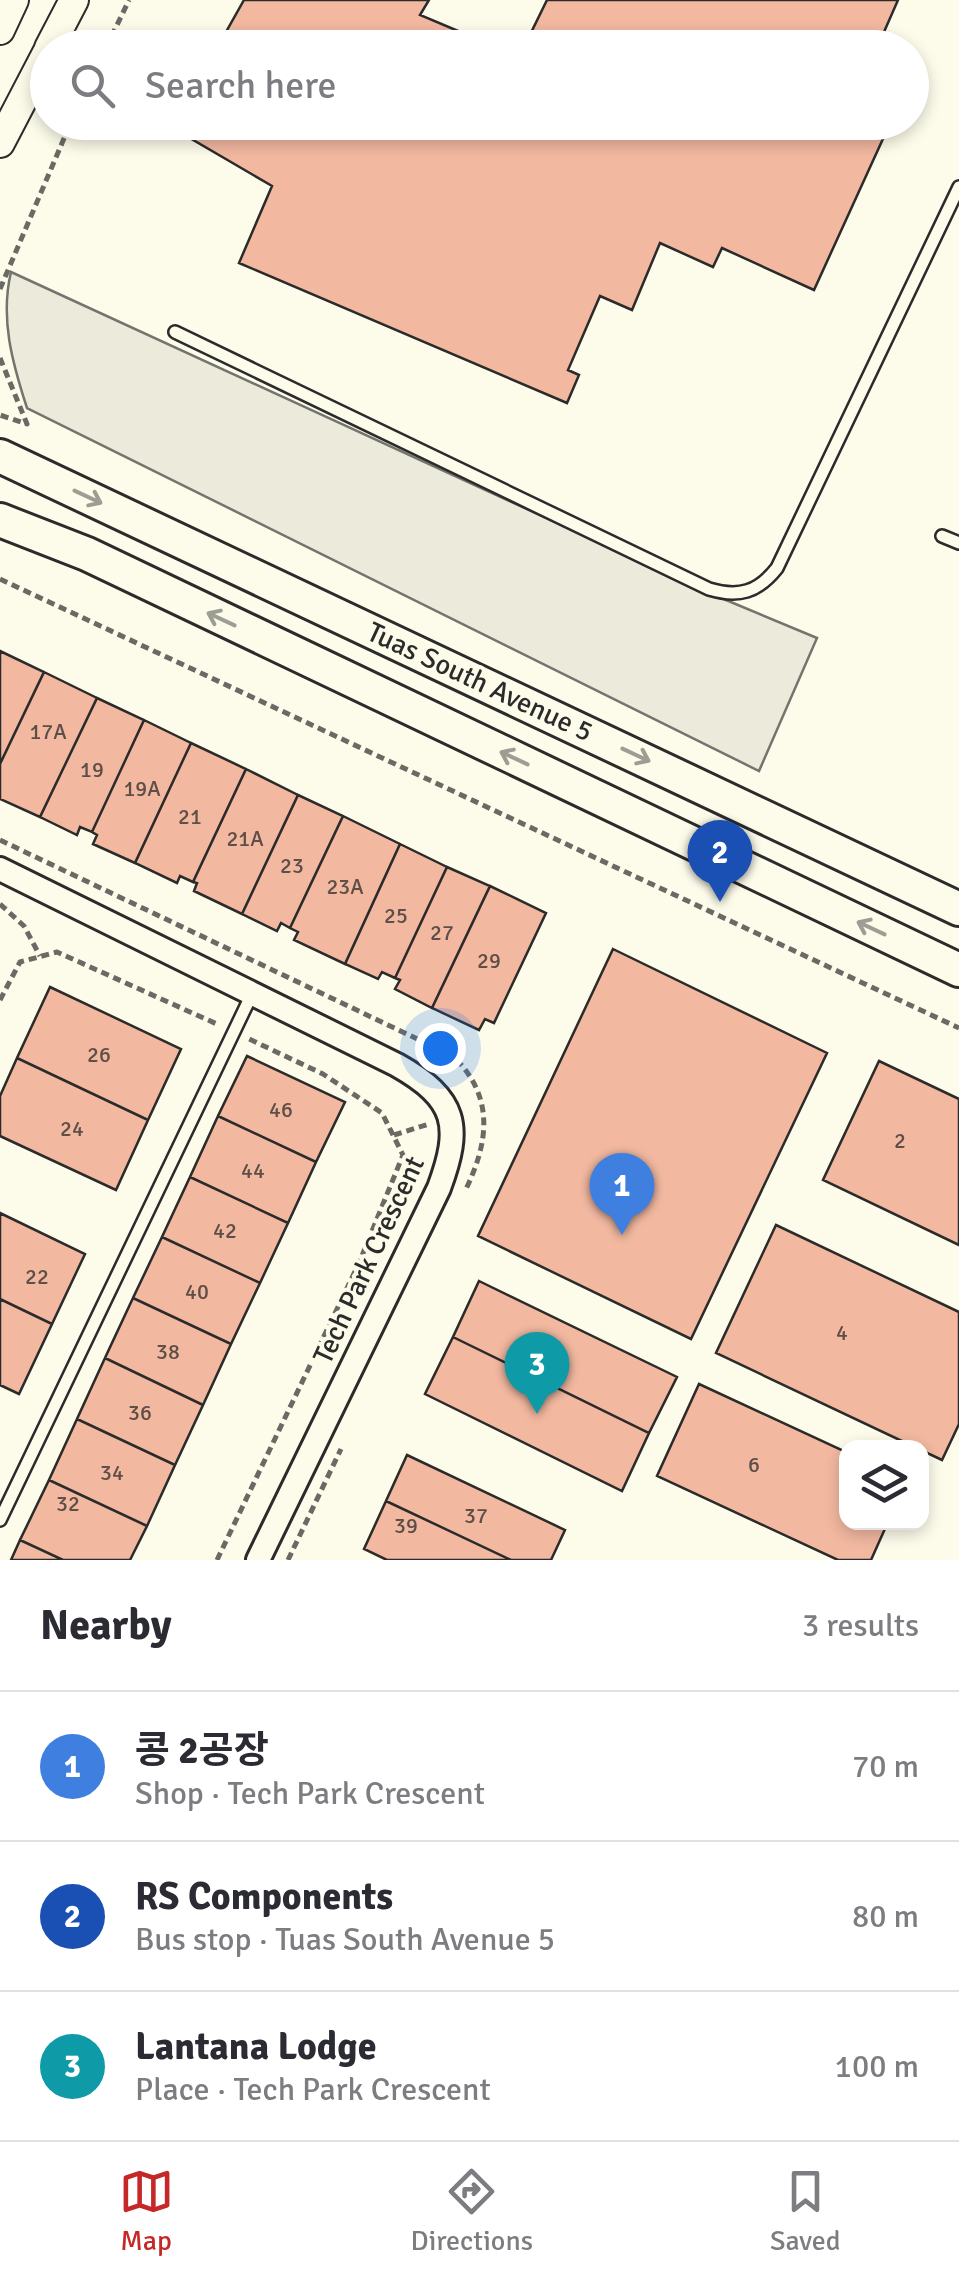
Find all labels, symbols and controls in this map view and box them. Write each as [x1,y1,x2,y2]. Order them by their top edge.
search box [30,30,929,140]
icon: search [65,58,120,113]
text: Search here [145,62,337,109]
one-way arrow [72,489,102,508]
one-way arrow [206,608,236,627]
street label: Tuas South Avenue 5 [362,615,598,749]
house number: 17A [29,718,67,745]
one-way arrow [620,747,650,766]
one-way arrow [500,748,530,767]
house number: 19 [80,756,104,783]
house number: 19A [123,775,161,802]
house number: 21 [178,803,202,830]
pin: 2 [688,820,752,902]
house number: 21A [226,825,264,852]
house number: 23 [280,852,304,879]
house number: 23A [326,873,364,900]
house number: 25 [384,902,408,929]
one-way arrow [857,917,887,936]
house number: 27 [430,919,454,946]
house number: 29 [477,947,501,974]
your location [415,1023,466,1074]
house number: 26 [87,1041,111,1068]
house number: 46 [269,1096,293,1123]
house number: 24 [60,1115,84,1142]
house number: 2 [894,1127,906,1154]
street label: Tech Park Crescent [306,1151,432,1369]
pin: 1 [590,1152,654,1235]
house number: 44 [241,1157,265,1184]
house number: 42 [213,1217,237,1244]
house number: 22 [25,1263,49,1290]
house number: 40 [185,1278,209,1305]
house number: 4 [836,1319,848,1346]
pin: 3 [504,1332,570,1414]
house number: 38 [156,1338,180,1365]
house number: 36 [128,1399,152,1426]
map controls [839,1440,929,1530]
button: layers [839,1440,929,1530]
house number: 6 [748,1451,760,1478]
house number: 34 [100,1459,124,1486]
house number: 32 [56,1490,80,1517]
house number: 37 [464,1502,488,1529]
house number: 39 [394,1512,418,1539]
text: Nearby [40,1600,172,1651]
text: 3 results [802,1606,919,1645]
text: 콩 2공장 [135,1727,269,1774]
text: 1 [64,1747,81,1786]
text: 70 m [852,1747,919,1786]
text: Shop · Tech Park Crescent [135,1774,485,1813]
text: RS Components [135,1873,393,1920]
text: 2 [64,1897,81,1936]
text: 80 m [852,1897,919,1936]
text: Bus stop · Tuas South Avenue 5 [135,1920,555,1959]
text: Lantana Lodge [135,2023,377,2070]
text: 3 [64,2047,81,2086]
text: 100 m [835,2047,919,2086]
text: Place · Tech Park Crescent [135,2070,491,2109]
tab: Map [119,2164,174,2258]
tab: Directions [411,2164,533,2258]
tab: Saved [770,2164,840,2258]

